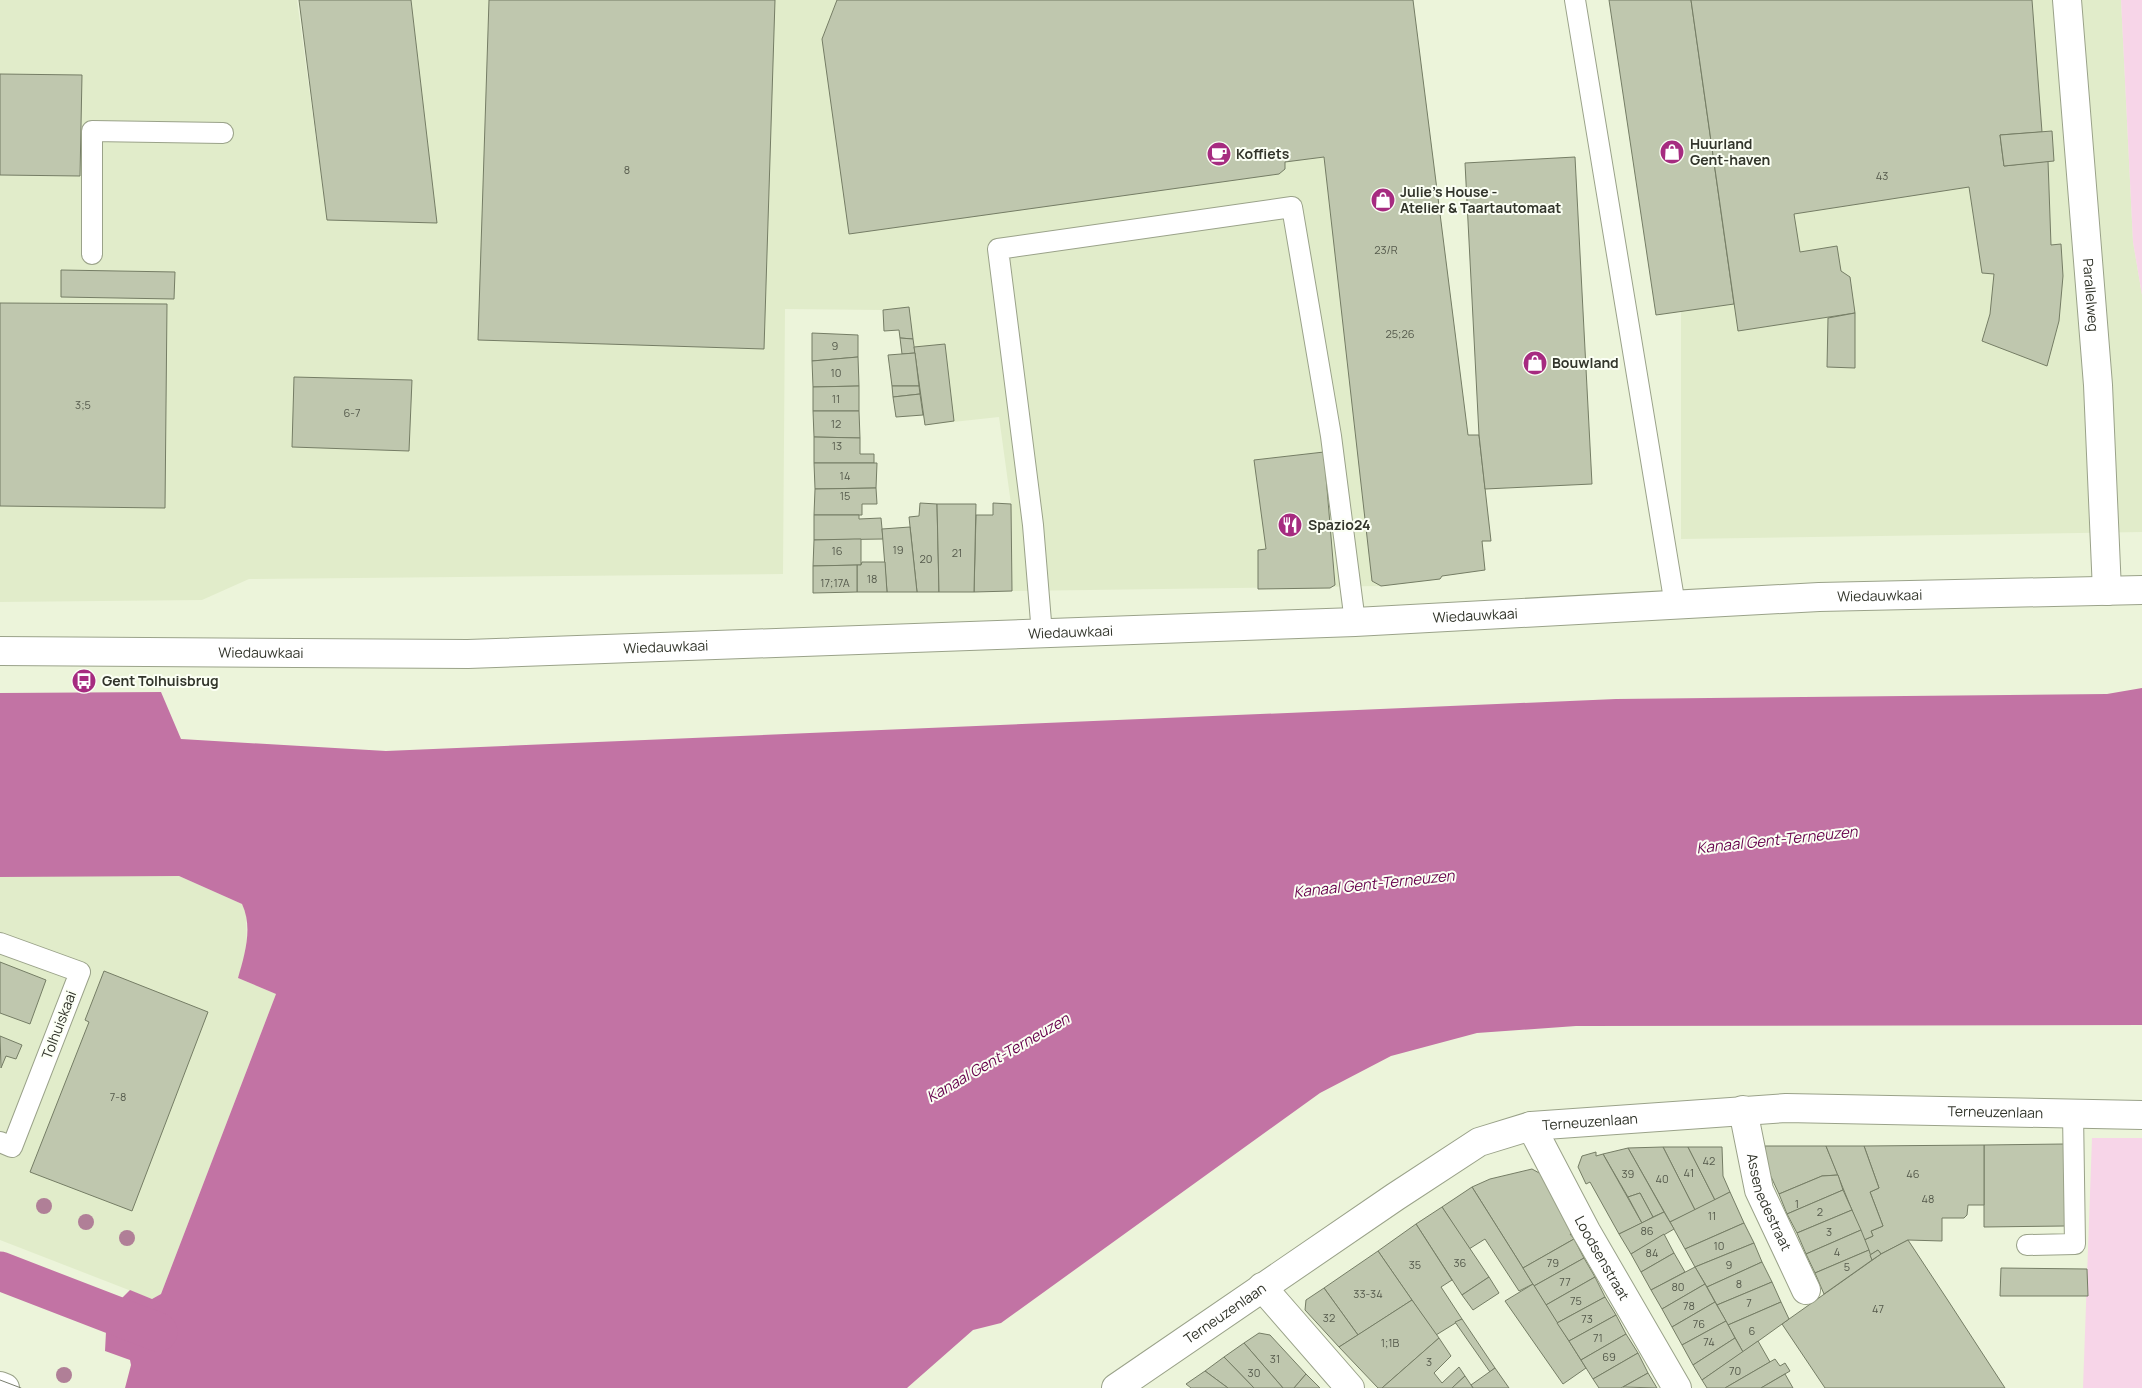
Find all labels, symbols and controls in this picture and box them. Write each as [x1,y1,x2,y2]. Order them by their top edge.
place label: Huurland Gent-haven [1690,134,1770,169]
shop icon: Huurland Gent-haven [1659,139,1685,165]
cafe icon: Koffiets [1206,141,1232,167]
place label: Koffiets [1236,144,1290,163]
house number: 8 [624,162,630,177]
house number: 43 [1876,168,1888,183]
place label: Julie's House - Atelier & Taartautomaat [1400,182,1561,217]
shop icon: Julie's House - Atelier & Taartautomaat [1370,187,1396,213]
house number: 23/R [1374,242,1398,257]
street label: Parallelweg [2079,258,2104,332]
house number: 25;26 [1385,326,1415,341]
house number: 9 [832,338,839,353]
shop icon: Bouwland [1522,350,1548,376]
place label: Bouwland [1552,353,1619,372]
house number: 10 [830,365,842,380]
house number: 11 [832,391,840,406]
house number: 3;5 [75,397,91,412]
house number: 6-7 [344,405,360,420]
house number: 12 [831,416,841,431]
house number: 13 [832,438,842,453]
house number: 14 [840,468,850,483]
house number: 15 [840,488,850,503]
restaurant icon: Spazio24 [1277,512,1303,538]
place label: Spazio24 [1308,515,1371,534]
house number: 19 [892,542,904,557]
house number: 16 [831,543,843,558]
house number: 21 [952,545,962,560]
house number: 20 [920,551,932,566]
house number: 18 [867,571,877,586]
house number: 17;17A [820,575,850,590]
street label: Wiedauwkaai [1837,585,1923,606]
street label: Wiedauwkaai [1432,603,1518,627]
street label: Wiedauwkaai [1028,621,1114,643]
street label: Wiedauwkaai [623,635,709,657]
street label: Wiedauwkaai [218,642,304,662]
bus stop icon: Gent Tolhuisbrug [71,668,97,694]
place label: Gent Tolhuisbrug [102,671,219,690]
water label: Kanaal Gent-Terneuzen [1695,820,1860,858]
water label: Kanaal Gent-Terneuzen [1292,864,1457,902]
street label: Tolhuiskaai [37,988,80,1062]
water label: Kanaal Gent-Terneuzen [922,1008,1074,1107]
house number: 7-8 [110,1089,126,1104]
street label: Terneuzenlaan [1947,1101,2043,1122]
street label: Terneuzenlaan [1542,1108,1638,1134]
street label: Assenedestraat [1743,1151,1796,1254]
house number: 42 [1703,1153,1715,1168]
house number: 41 [1684,1165,1694,1180]
house number: 39 [1622,1166,1635,1181]
house number: 46 [1906,1166,1920,1181]
house number: 40 [1655,1171,1669,1186]
house number: 48 [1922,1191,1934,1206]
house number: 1 [1795,1196,1799,1211]
house number: 2 [1817,1204,1823,1219]
house number: 11 [1708,1208,1716,1223]
street label: Loodsenstraat [1571,1212,1634,1304]
house number: 86 [1640,1223,1654,1238]
house number: 3 [1826,1224,1832,1239]
house number: 10 [1713,1238,1725,1253]
house number: 4 [1834,1244,1840,1259]
house number: 84 [1646,1245,1658,1260]
house number: 36 [1454,1255,1467,1270]
house number: 79 [1547,1255,1559,1270]
house number: 35 [1409,1257,1421,1272]
house number: 9 [1726,1257,1733,1272]
house number: 5 [1844,1259,1850,1274]
house number: 77 [1559,1274,1571,1289]
house number: 8 [1736,1276,1742,1291]
street label: Terneuzenlaan [1180,1278,1269,1348]
house number: 80 [1671,1279,1685,1294]
house number: 33-34 [1353,1286,1383,1301]
house number: 75 [1570,1293,1582,1308]
house number: 7 [1746,1295,1752,1310]
house number: 78 [1683,1298,1695,1313]
house number: 47 [1872,1301,1884,1316]
house number: 32 [1323,1310,1335,1325]
house number: 73 [1581,1311,1593,1326]
house number: 76 [1693,1316,1705,1331]
house number: 6 [1749,1323,1756,1338]
house number: 71 [1593,1330,1603,1345]
house number: 74 [1703,1334,1715,1349]
house number: 1;1B [1381,1335,1400,1350]
house number: 69 [1602,1349,1616,1364]
house number: 31 [1270,1351,1280,1366]
house number: 3 [1426,1354,1432,1369]
house number: 70 [1729,1363,1741,1378]
house number: 30 [1248,1365,1260,1380]

